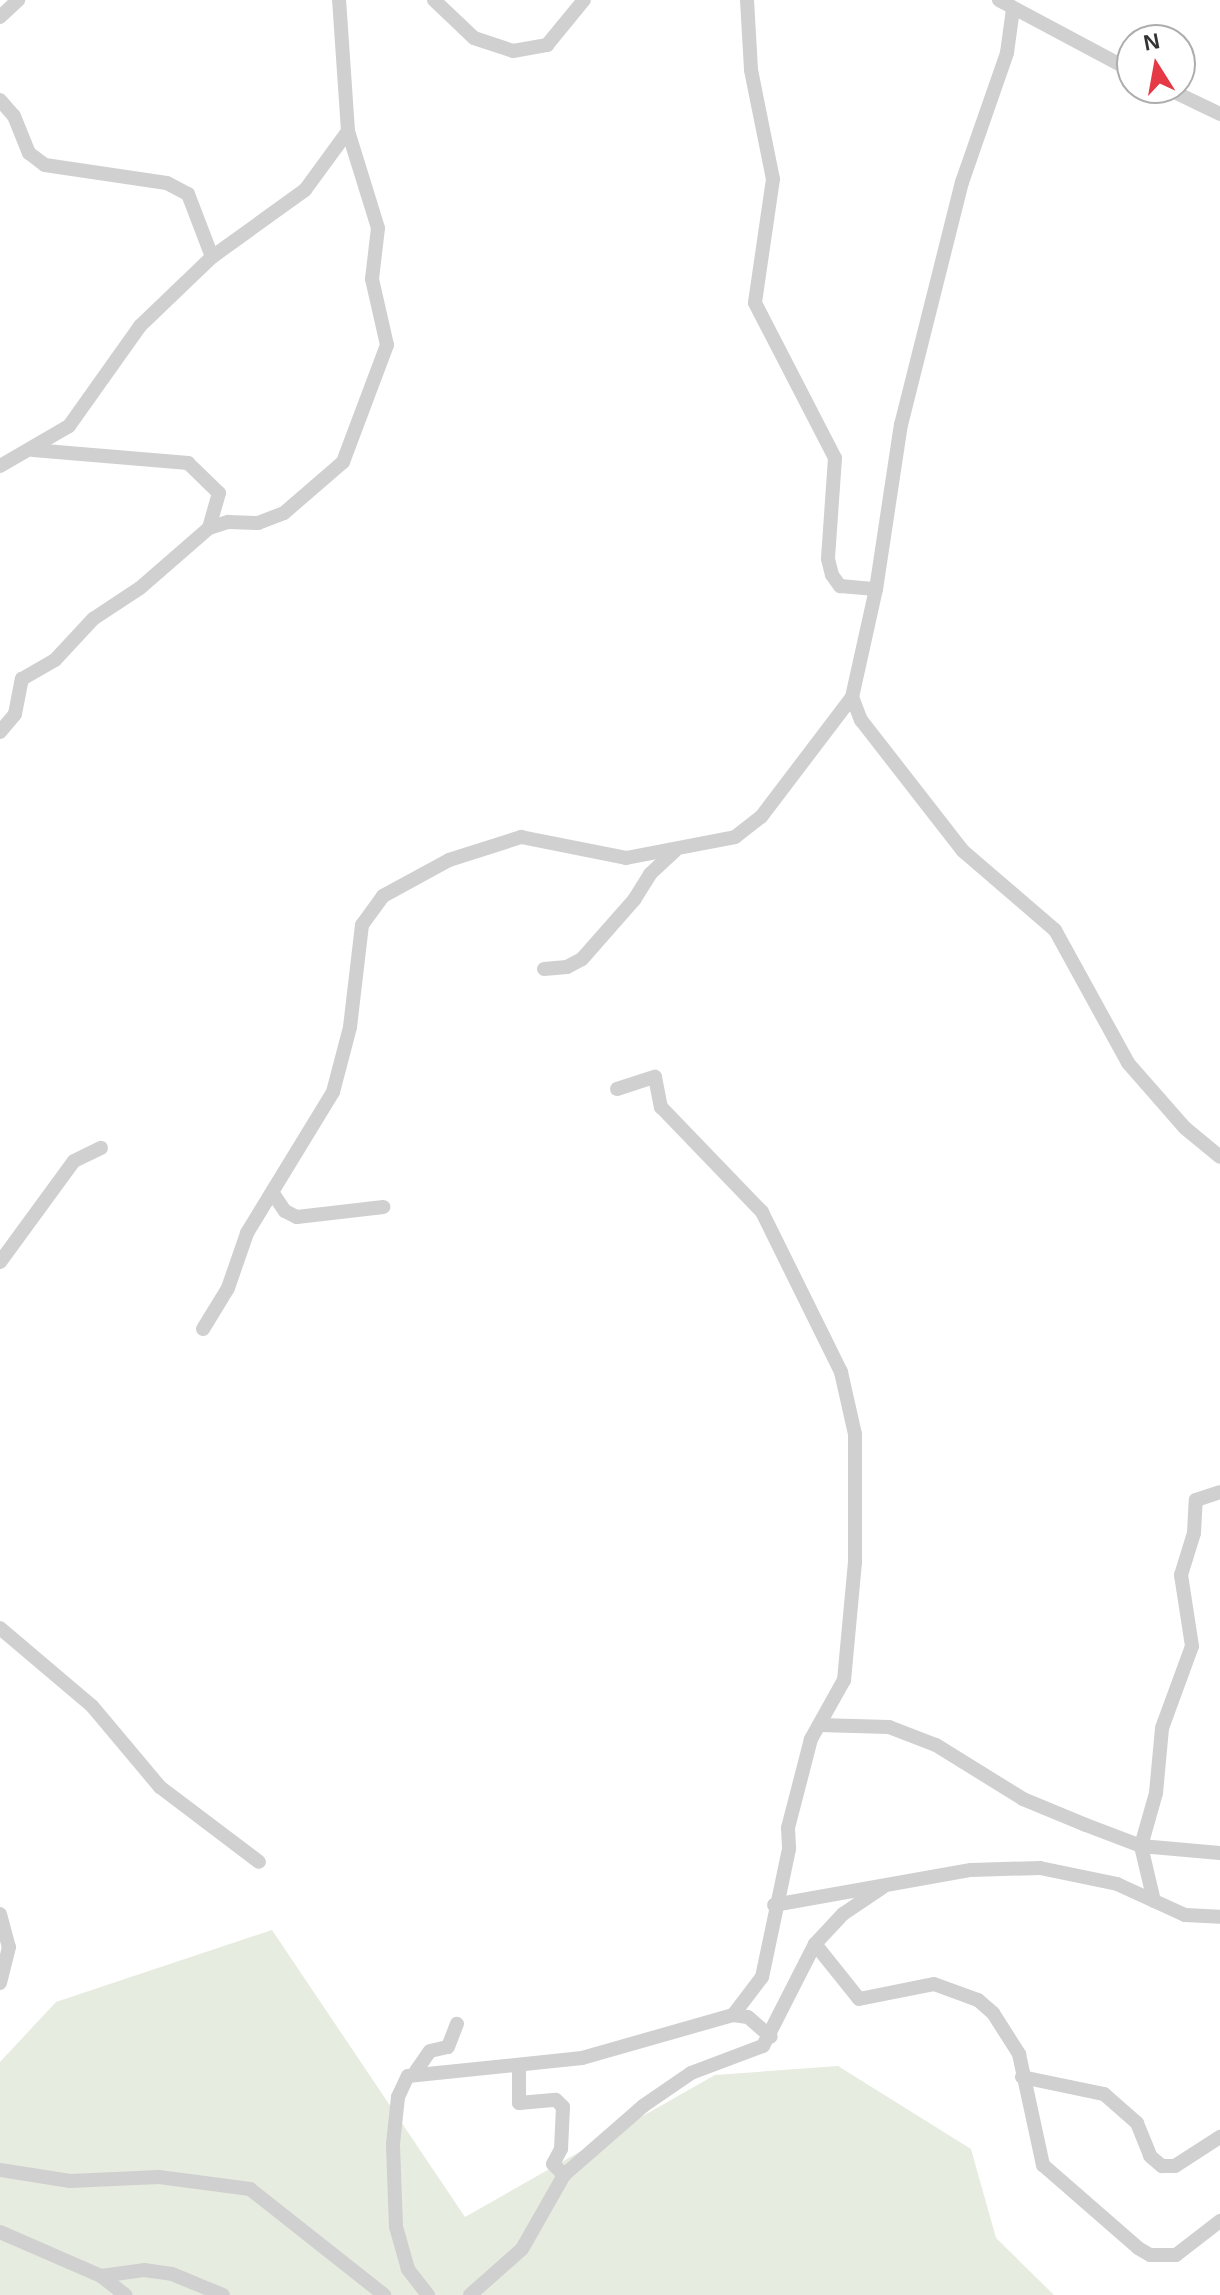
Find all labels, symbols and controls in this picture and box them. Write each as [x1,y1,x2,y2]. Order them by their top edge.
north arrow [1116,24,1196,104]
text: N [1142,28,1162,56]

